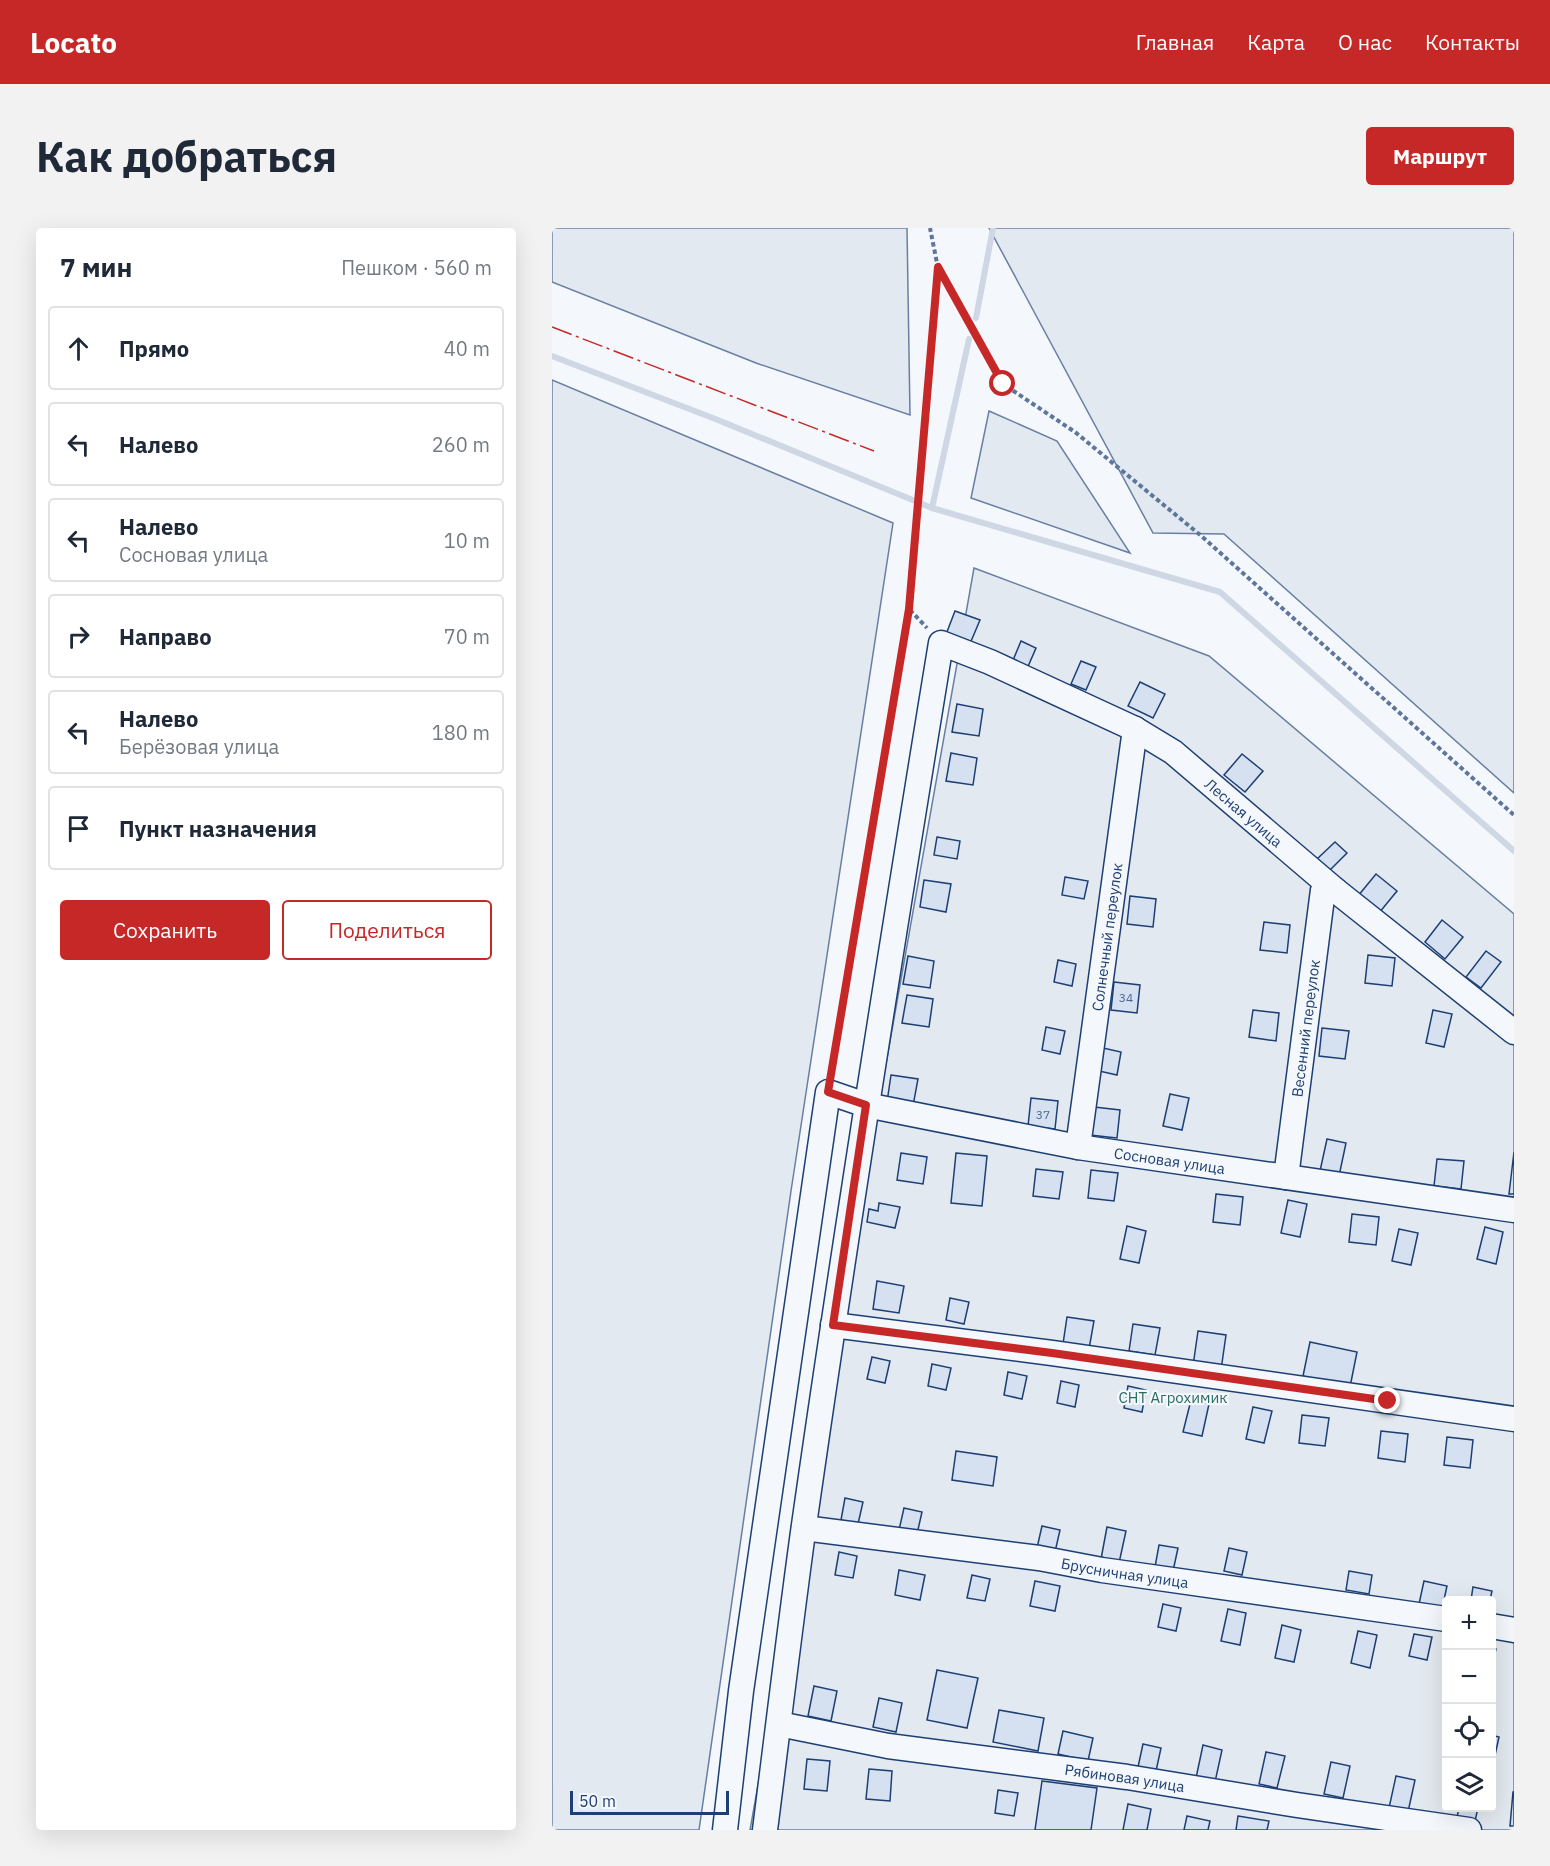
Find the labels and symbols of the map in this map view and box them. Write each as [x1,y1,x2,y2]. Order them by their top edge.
route start [989,370,1015,396]
street label: Лесная улица [1201,774,1287,851]
street label: Солнечный переулок [1087,862,1126,1012]
street label: Весенний переулок [1287,958,1323,1098]
house number: 34 [1119,990,1133,1005]
house number: 37 [1036,1107,1050,1122]
street label: Сосновая улица [1113,1143,1226,1178]
route end [1374,1387,1400,1413]
park label: СНТ Агрохимик [1118,1388,1228,1407]
street label: Брусничная улица [1060,1553,1190,1592]
street label: Рябиновая улица [1064,1760,1186,1796]
scale bar [570,1788,729,1816]

